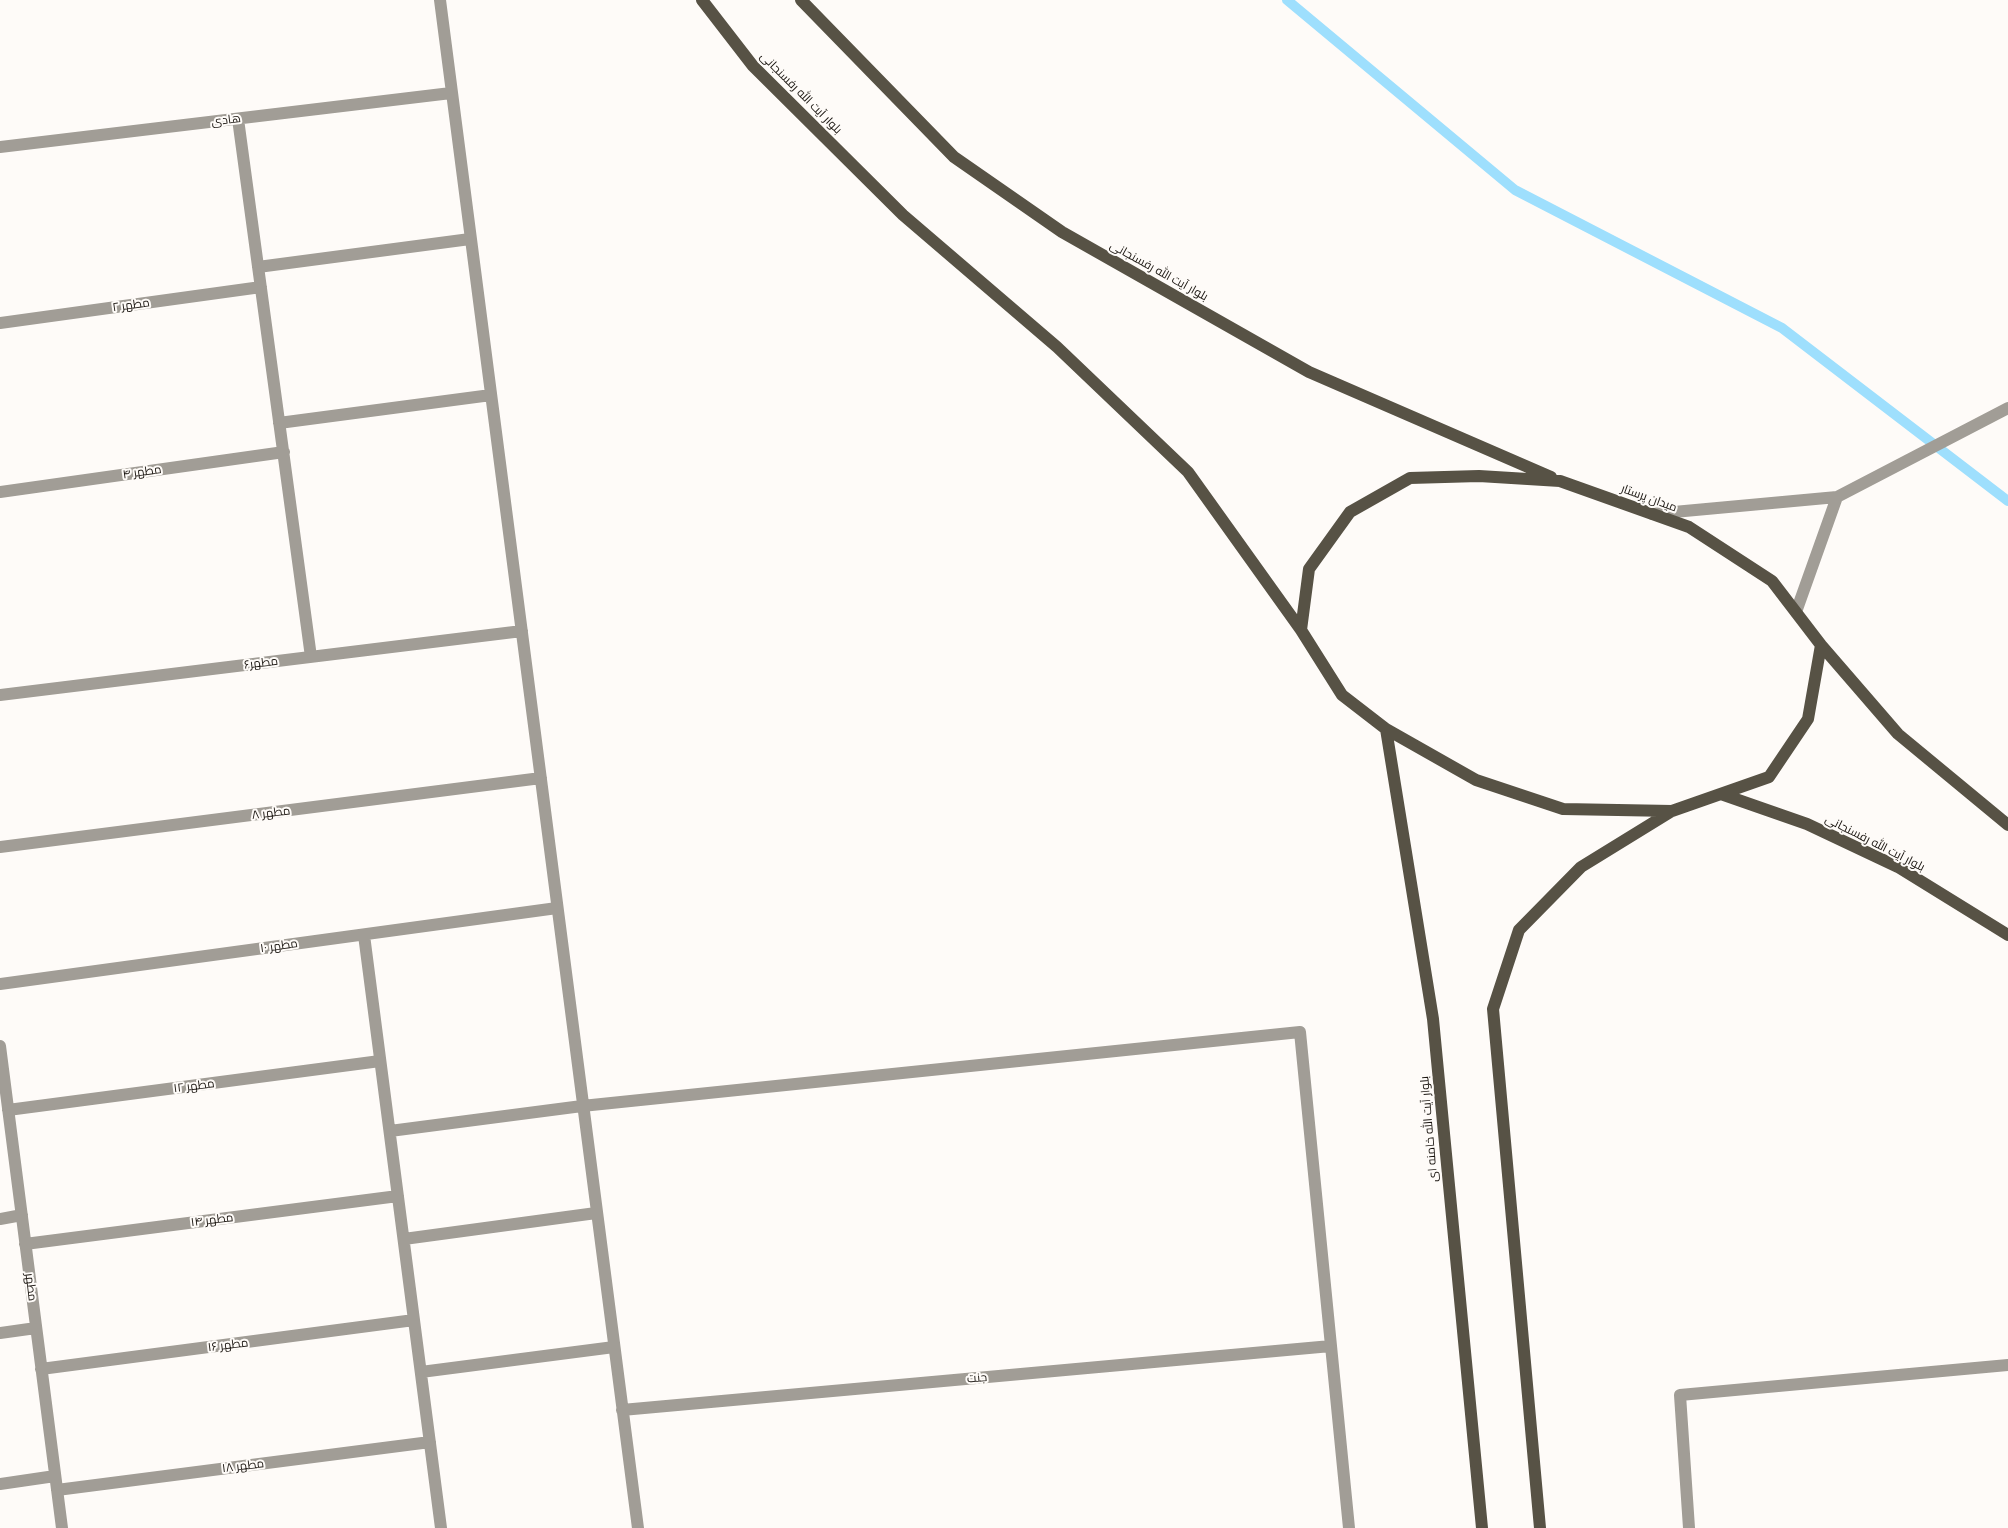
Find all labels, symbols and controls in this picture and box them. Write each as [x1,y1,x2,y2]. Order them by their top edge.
street label: بلوار آیت الله رفسنجانی [757,49,845,137]
street label: هادی [210,111,242,129]
street label: بلوار آیت الله رفسنجانی [1107,238,1211,304]
street label: مطهر ۲ [111,295,151,315]
street label: مطهر ۴ [122,462,162,482]
street label: میدان پرستار [1619,481,1679,515]
street label: مطهر۶ [243,654,279,672]
street label: مطهر ۸ [251,804,291,822]
street label: بلوار آیت الله رفسنجانی [1823,812,1927,874]
street label: مطهر ۱۰ [259,936,299,956]
street label: بلوار آیت الله خامنه ای [1417,1075,1441,1183]
street label: مطهر ۱۲ [173,1076,215,1096]
street label: مطهر ۱۴ [190,1210,234,1230]
street label: مطهر [22,1272,40,1302]
street label: مطهر ۱۶ [207,1335,249,1355]
street label: جنت [966,1370,988,1386]
street label: مطهر ۱۸ [221,1456,265,1476]

